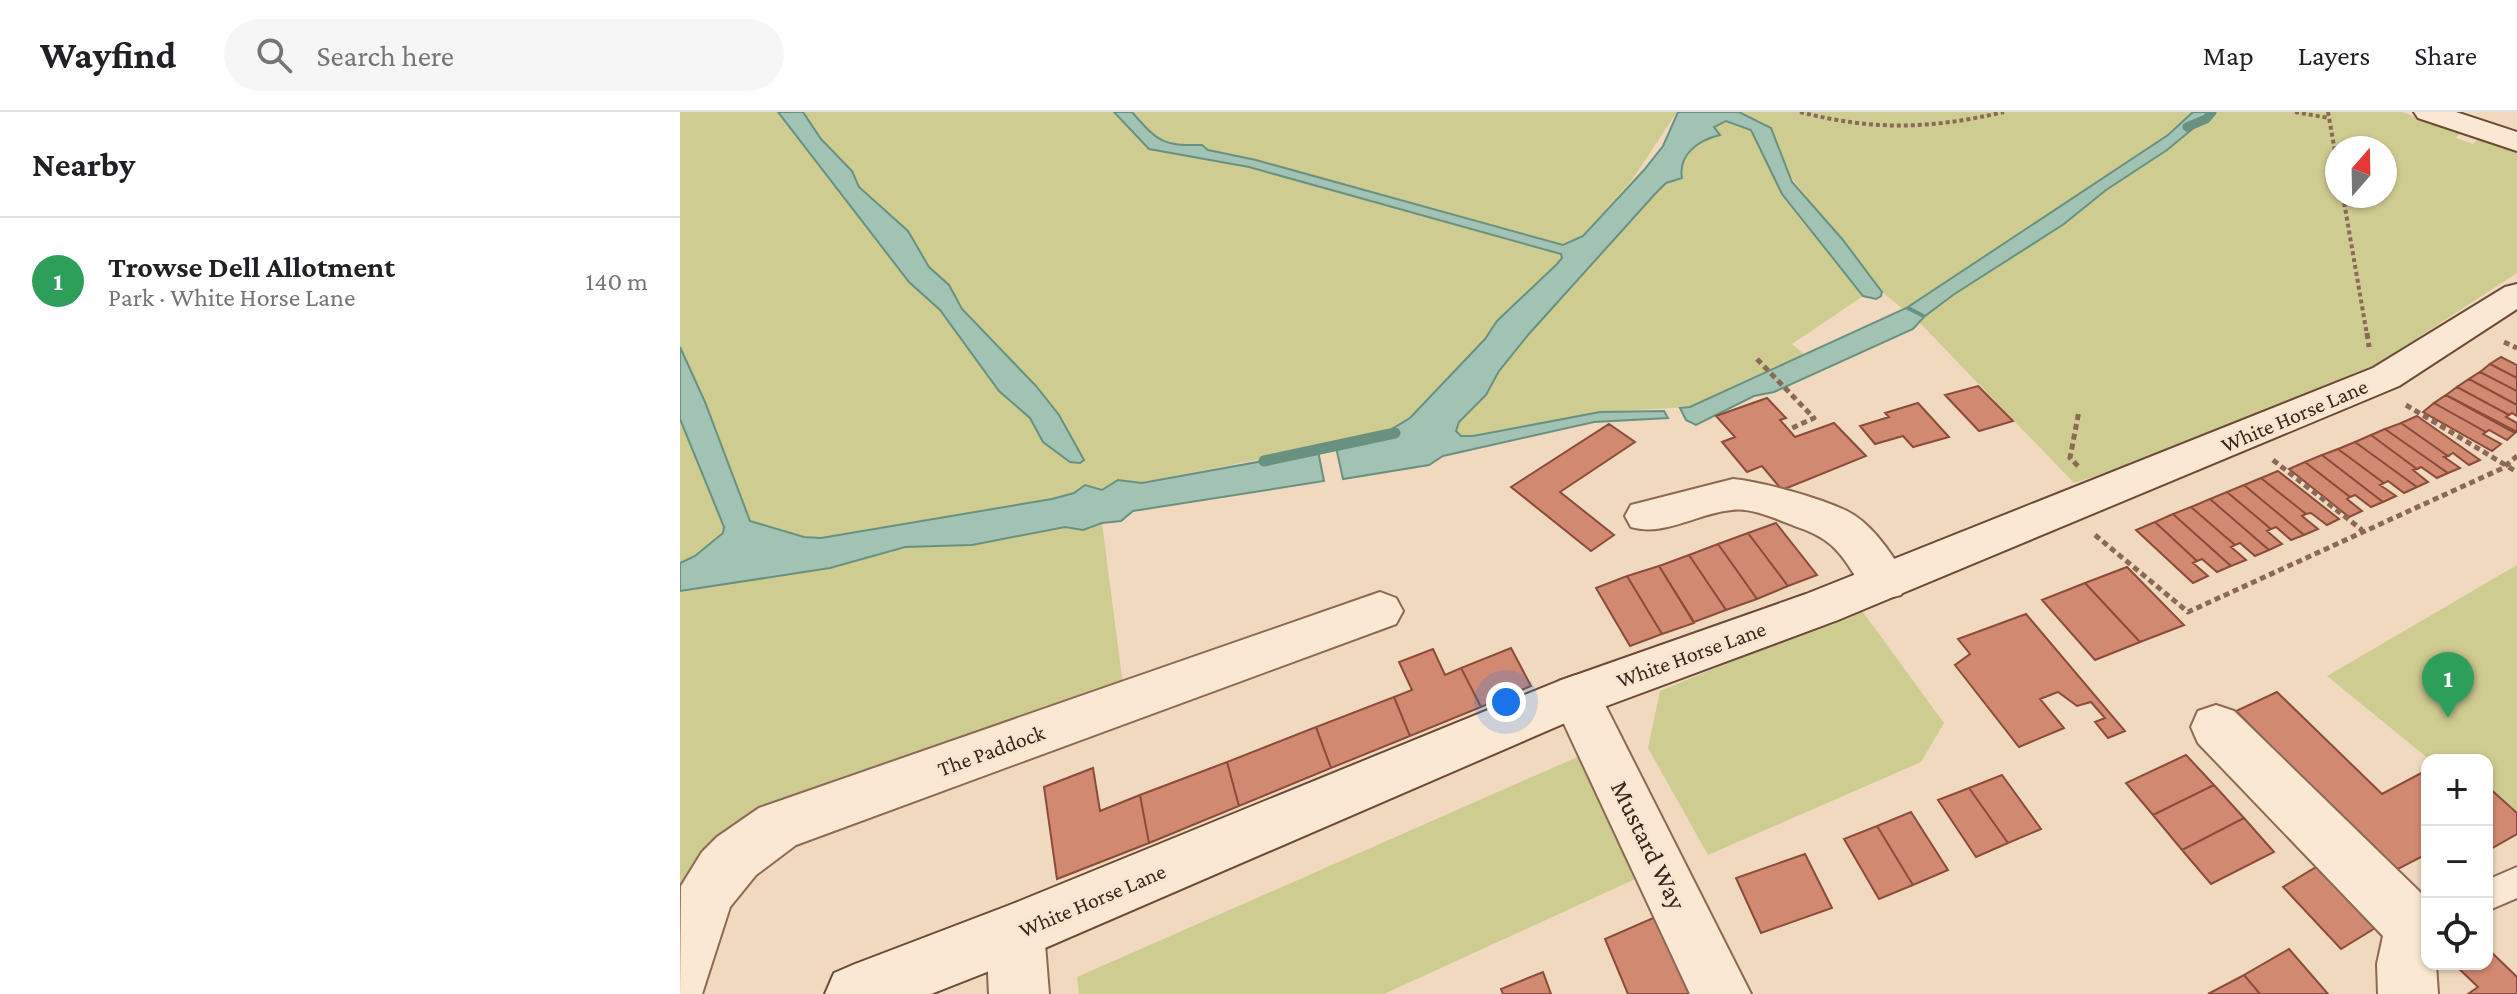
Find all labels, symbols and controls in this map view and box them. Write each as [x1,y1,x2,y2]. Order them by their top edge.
search box [224,19,784,91]
icon: search [252,33,296,77]
text: Wayfind [40,34,176,76]
text: Search here [316,39,454,72]
text: Map [2203,40,2254,71]
text: Layers [2298,40,2370,71]
text: Share [2414,40,2477,71]
north arrow [2325,136,2397,208]
text: Nearby [32,146,135,183]
text: Trowse Dell Allotment [108,250,395,283]
text: 1 [53,267,63,296]
text: 140 m [586,267,648,296]
text: Park · White Horse Lane [108,283,356,312]
street label: White Horse Lane [2217,373,2371,458]
street label: White Horse Lane [1613,616,1769,693]
pin: 1 [2422,652,2474,718]
your location [1486,682,1526,722]
street label: The Paddock [934,719,1049,781]
map controls [2421,754,2493,970]
button: + [2421,754,2493,826]
street label: Mustard Way [1605,776,1693,915]
button: − [2421,826,2493,898]
street label: White Horse Lane [1015,858,1169,943]
button: locate [2421,898,2493,970]

